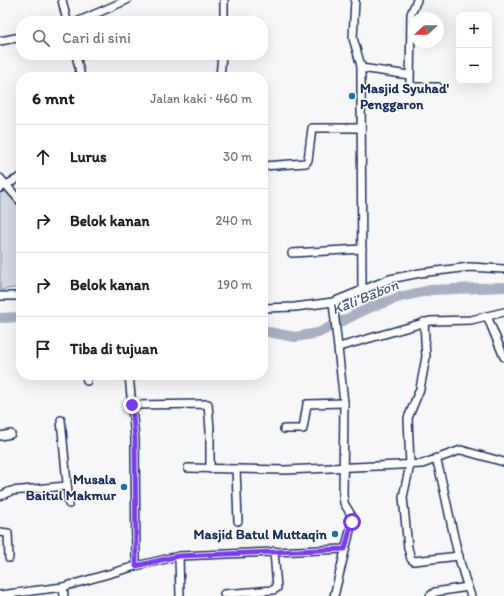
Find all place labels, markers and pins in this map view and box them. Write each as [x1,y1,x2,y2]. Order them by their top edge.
place label: Masjid Syuhad' Penggaron [360,80,450,113]
marker: Masjid Syuhad' Penggaron [347,91,357,101]
place label: Musala Baitul Makmur [26,471,117,504]
marker: Musala Baitul Makmur [119,482,129,492]
place label: Masjid Batul Muttaqin [193,526,327,543]
marker: Masjid Batul Muttaqin [330,529,340,539]

